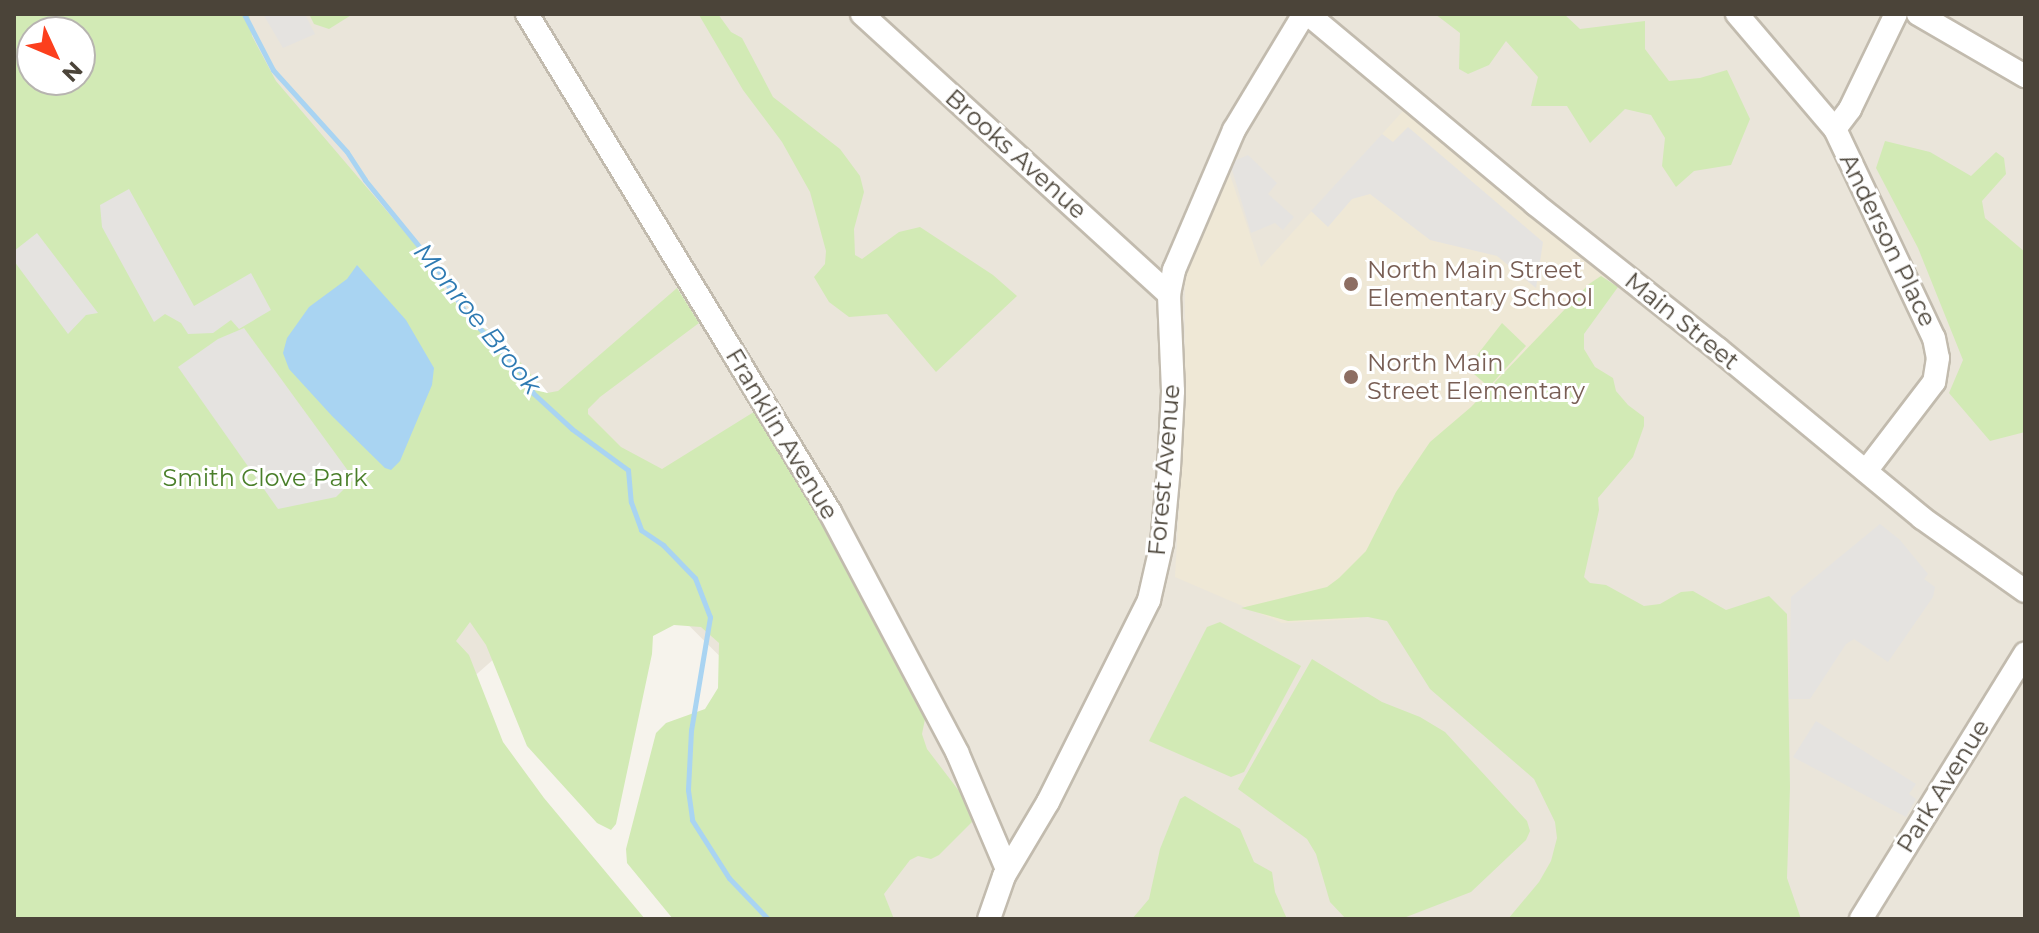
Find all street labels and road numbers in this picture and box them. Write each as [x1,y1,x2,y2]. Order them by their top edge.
street label: Brooks Avenue [939,83,1093,225]
street label: Anderson Place [1834,149,1942,331]
street label: Main Street [1619,266,1745,376]
street label: Franklin Avenue [720,343,844,525]
street label: Forest Avenue [1142,383,1186,557]
street label: Park Avenue [1891,714,1995,858]

